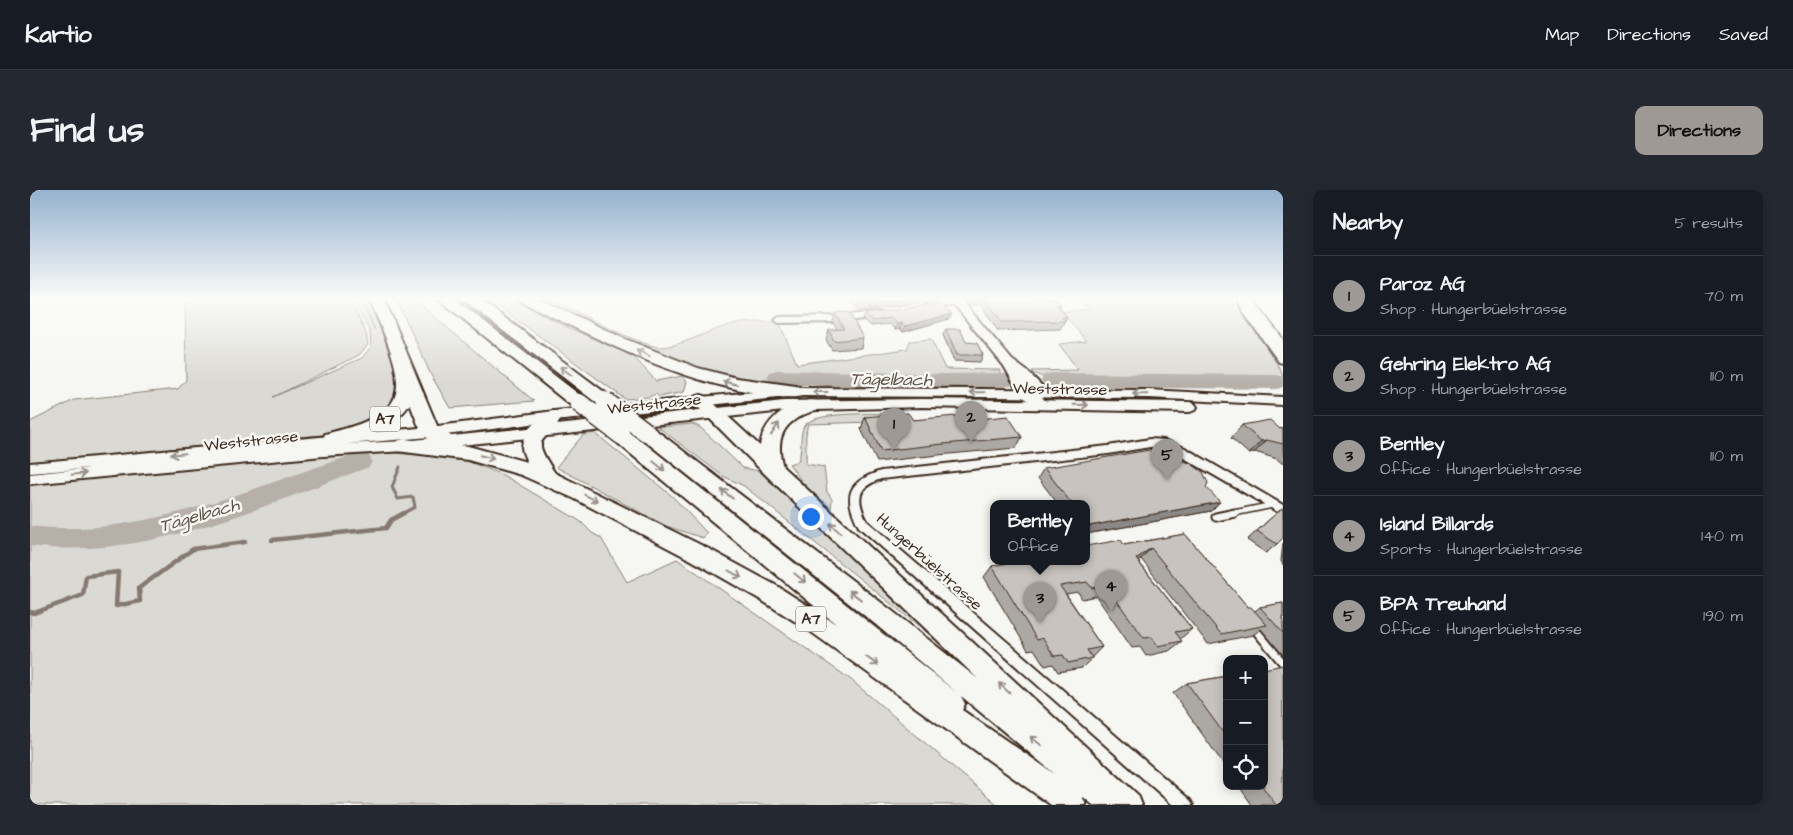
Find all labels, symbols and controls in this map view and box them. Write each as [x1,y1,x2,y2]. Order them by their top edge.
text: Kartio [25,18,92,52]
text: Map [1545,22,1579,47]
text: Directions [1607,22,1691,47]
text: Saved [1719,22,1768,47]
text: Find us [30,106,144,155]
button: Directions [1635,106,1763,155]
text: Nearby [1333,208,1403,237]
text: 5 results [1675,212,1743,234]
text: Paroz AG [1380,271,1465,298]
text: 1 [1348,285,1350,307]
text: 70 m [1704,285,1743,307]
text: Shop · Hungerbüelstrasse [1380,298,1567,320]
one-way arrow [636,347,651,357]
text: Gehring Elektro AG [1380,351,1551,378]
text: 2 [1344,365,1354,387]
text: 110 m [1710,365,1743,387]
one-way arrow [560,366,573,377]
water label: Tägelbach [850,366,933,394]
one-way arrow [723,377,739,387]
street label: Weststrasse [1013,377,1108,401]
text: Shop · Hungerbüelstrasse [1380,378,1567,400]
one-way arrow [812,387,828,397]
street label: Weststrasse [606,388,703,420]
one-way arrow [969,388,985,397]
one-way arrow [1132,389,1148,399]
pin: 2 [955,401,987,442]
one-way arrow [1073,401,1089,410]
road number: A7 [370,406,400,432]
pin: 1 [878,408,910,449]
one-way arrow [769,422,780,436]
street label: Weststrasse [203,425,300,457]
text: Bentley [1380,431,1445,458]
pin: 5 [1151,439,1183,480]
text: 3 [1345,445,1353,467]
text: 110 m [1710,445,1743,467]
one-way arrow [171,449,187,458]
one-way arrow [478,453,494,462]
text: Office · Hungerbüelstrasse [1380,458,1582,480]
one-way arrow [652,460,665,471]
one-way arrow [70,469,86,479]
one-way arrow [721,489,734,500]
water label: Tägelbach [156,492,243,540]
one-way arrow [583,494,598,503]
popup [990,500,1090,565]
your location [798,504,824,530]
street label: Hungerbüelstrasse [871,508,987,616]
text: Bentley [1008,508,1072,535]
text: Island Billards [1380,511,1494,538]
one-way arrow [828,522,841,534]
text: 4 [1344,525,1354,547]
text: 140 m [1701,525,1743,547]
text: Office [1008,535,1059,557]
text: Sports · Hungerbüelstrasse [1380,538,1583,560]
one-way arrow [727,569,741,579]
pin: 4 [1095,570,1127,611]
one-way arrow [793,573,806,584]
pin: 3 [1024,582,1056,623]
one-way arrow [848,589,861,600]
text: BPA Treuhand [1380,591,1506,618]
text: 5 [1343,605,1355,627]
text: 190 m [1703,605,1743,627]
road number: A7 [796,606,826,632]
text: Office · Hungerbüelstrasse [1380,618,1582,640]
map controls [1223,655,1268,790]
button: + [1223,655,1268,700]
one-way arrow [865,656,879,666]
one-way arrow [997,682,1010,694]
button: − [1223,700,1268,745]
one-way arrow [1029,735,1042,746]
button: locate [1223,745,1268,790]

